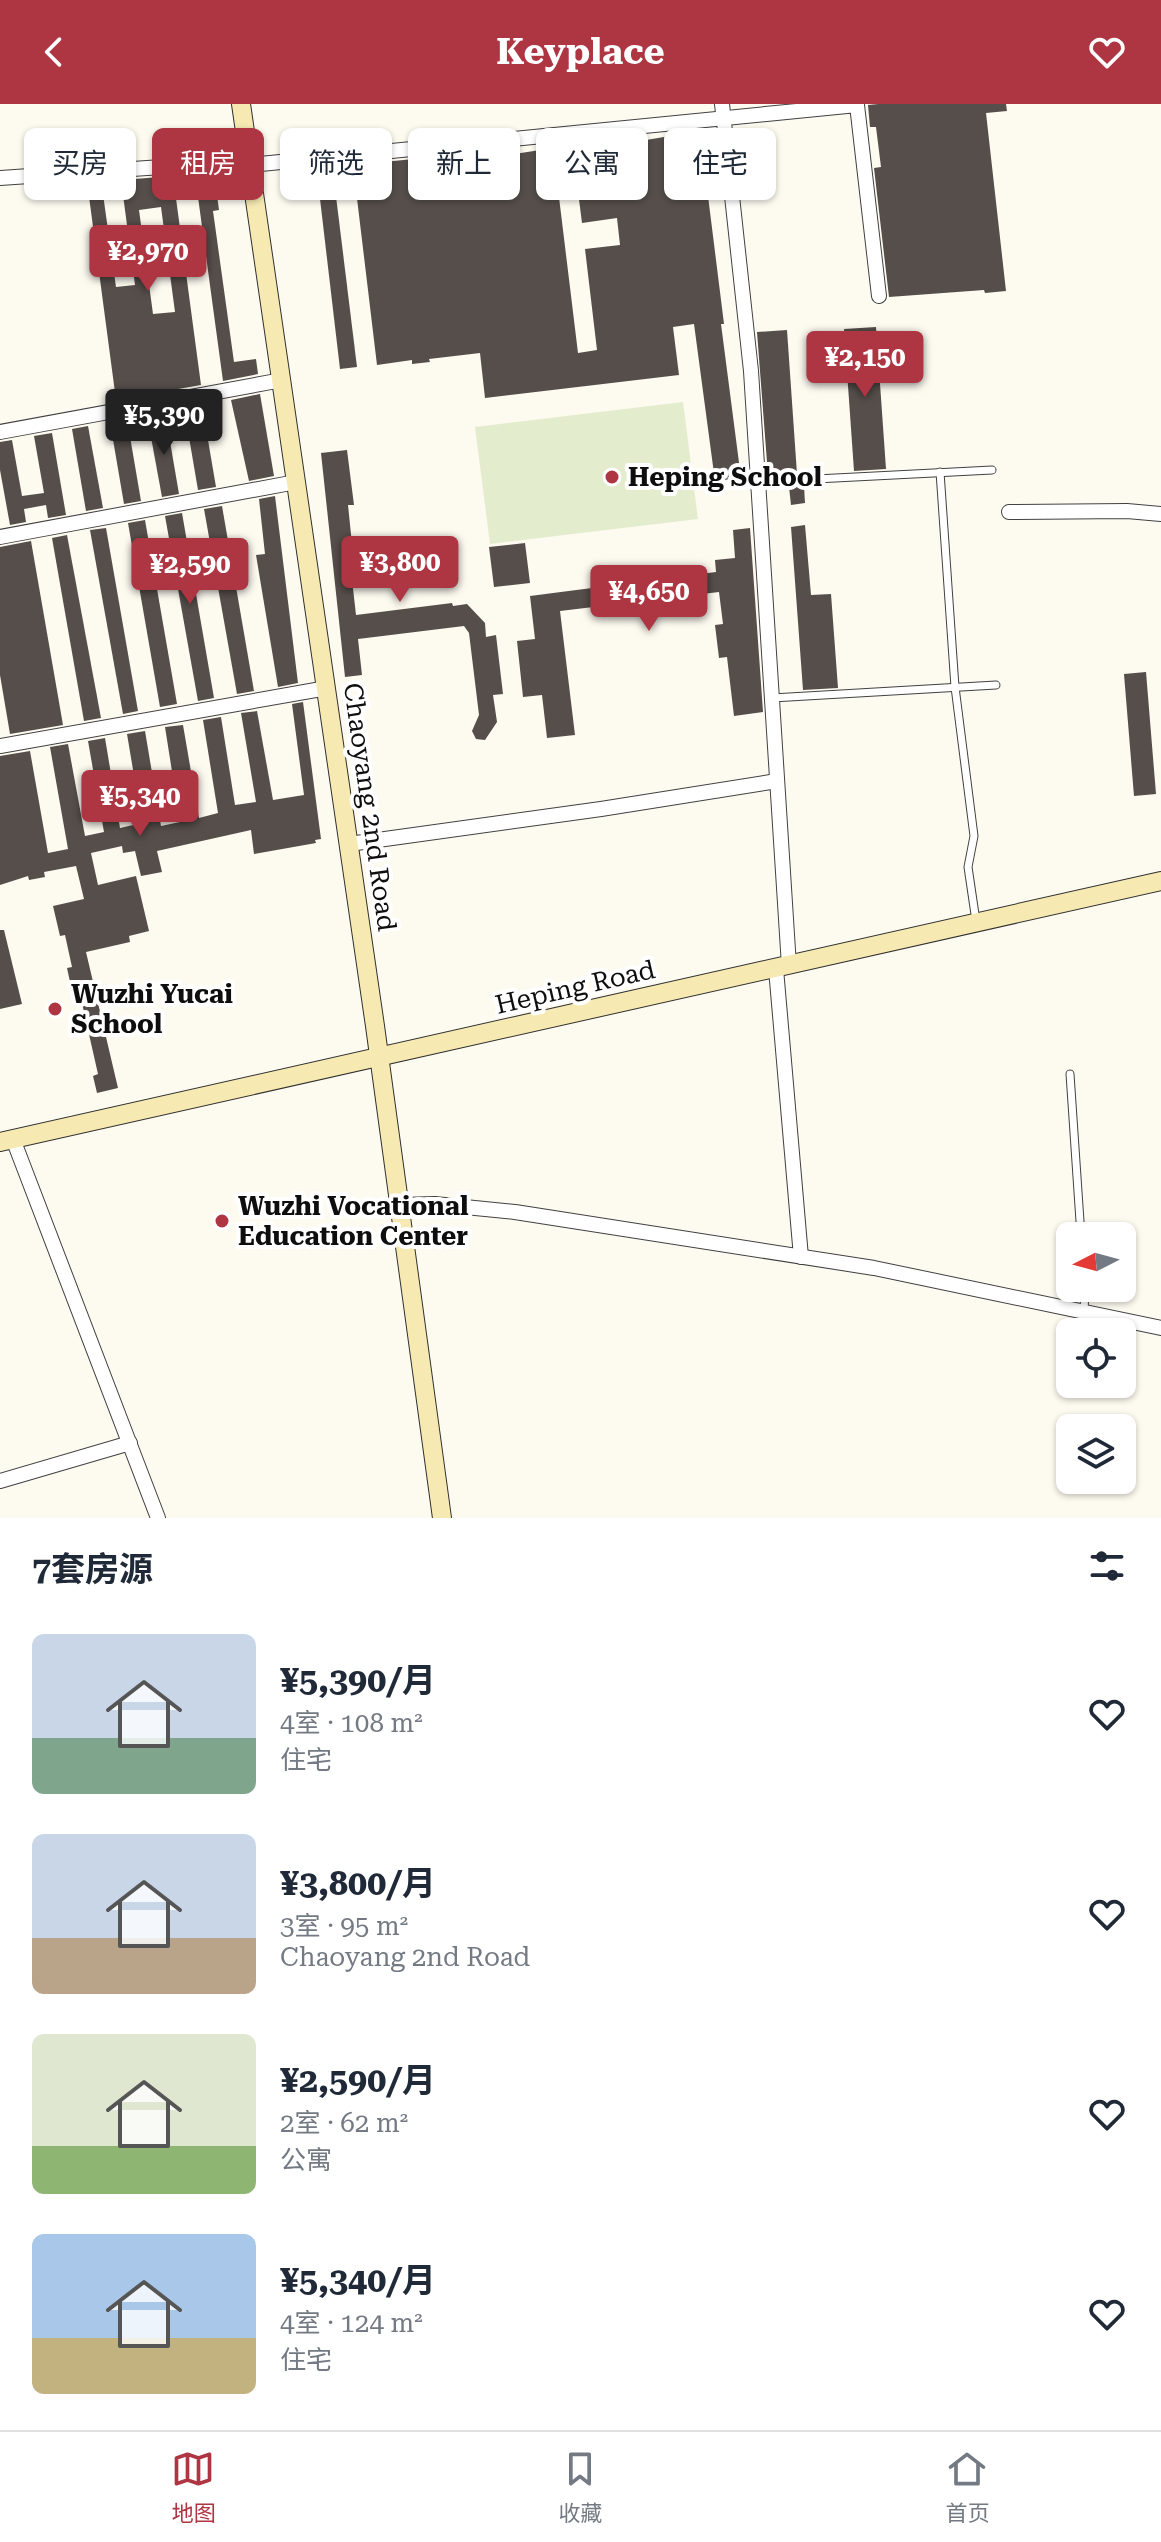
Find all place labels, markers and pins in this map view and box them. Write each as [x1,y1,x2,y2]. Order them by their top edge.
pin: ¥2,970 [83,225,213,293]
pin: ¥2,150 [800,331,930,399]
pin: ¥5,390 [99,389,229,457]
place label: Heping School [628,462,823,492]
marker: Heping School [603,468,621,486]
pin: ¥3,800 [335,536,465,604]
pin: ¥2,590 [125,538,255,606]
pin: ¥4,650 [584,565,714,633]
pin: ¥5,340 [75,770,205,838]
place label: Wuzhi Yucai School [71,979,233,1039]
marker: Wuzhi Yucai School [46,1000,64,1018]
place label: Wuzhi Vocational Education Center [238,1191,469,1251]
marker: Wuzhi Vocational Education Center [213,1212,231,1230]

